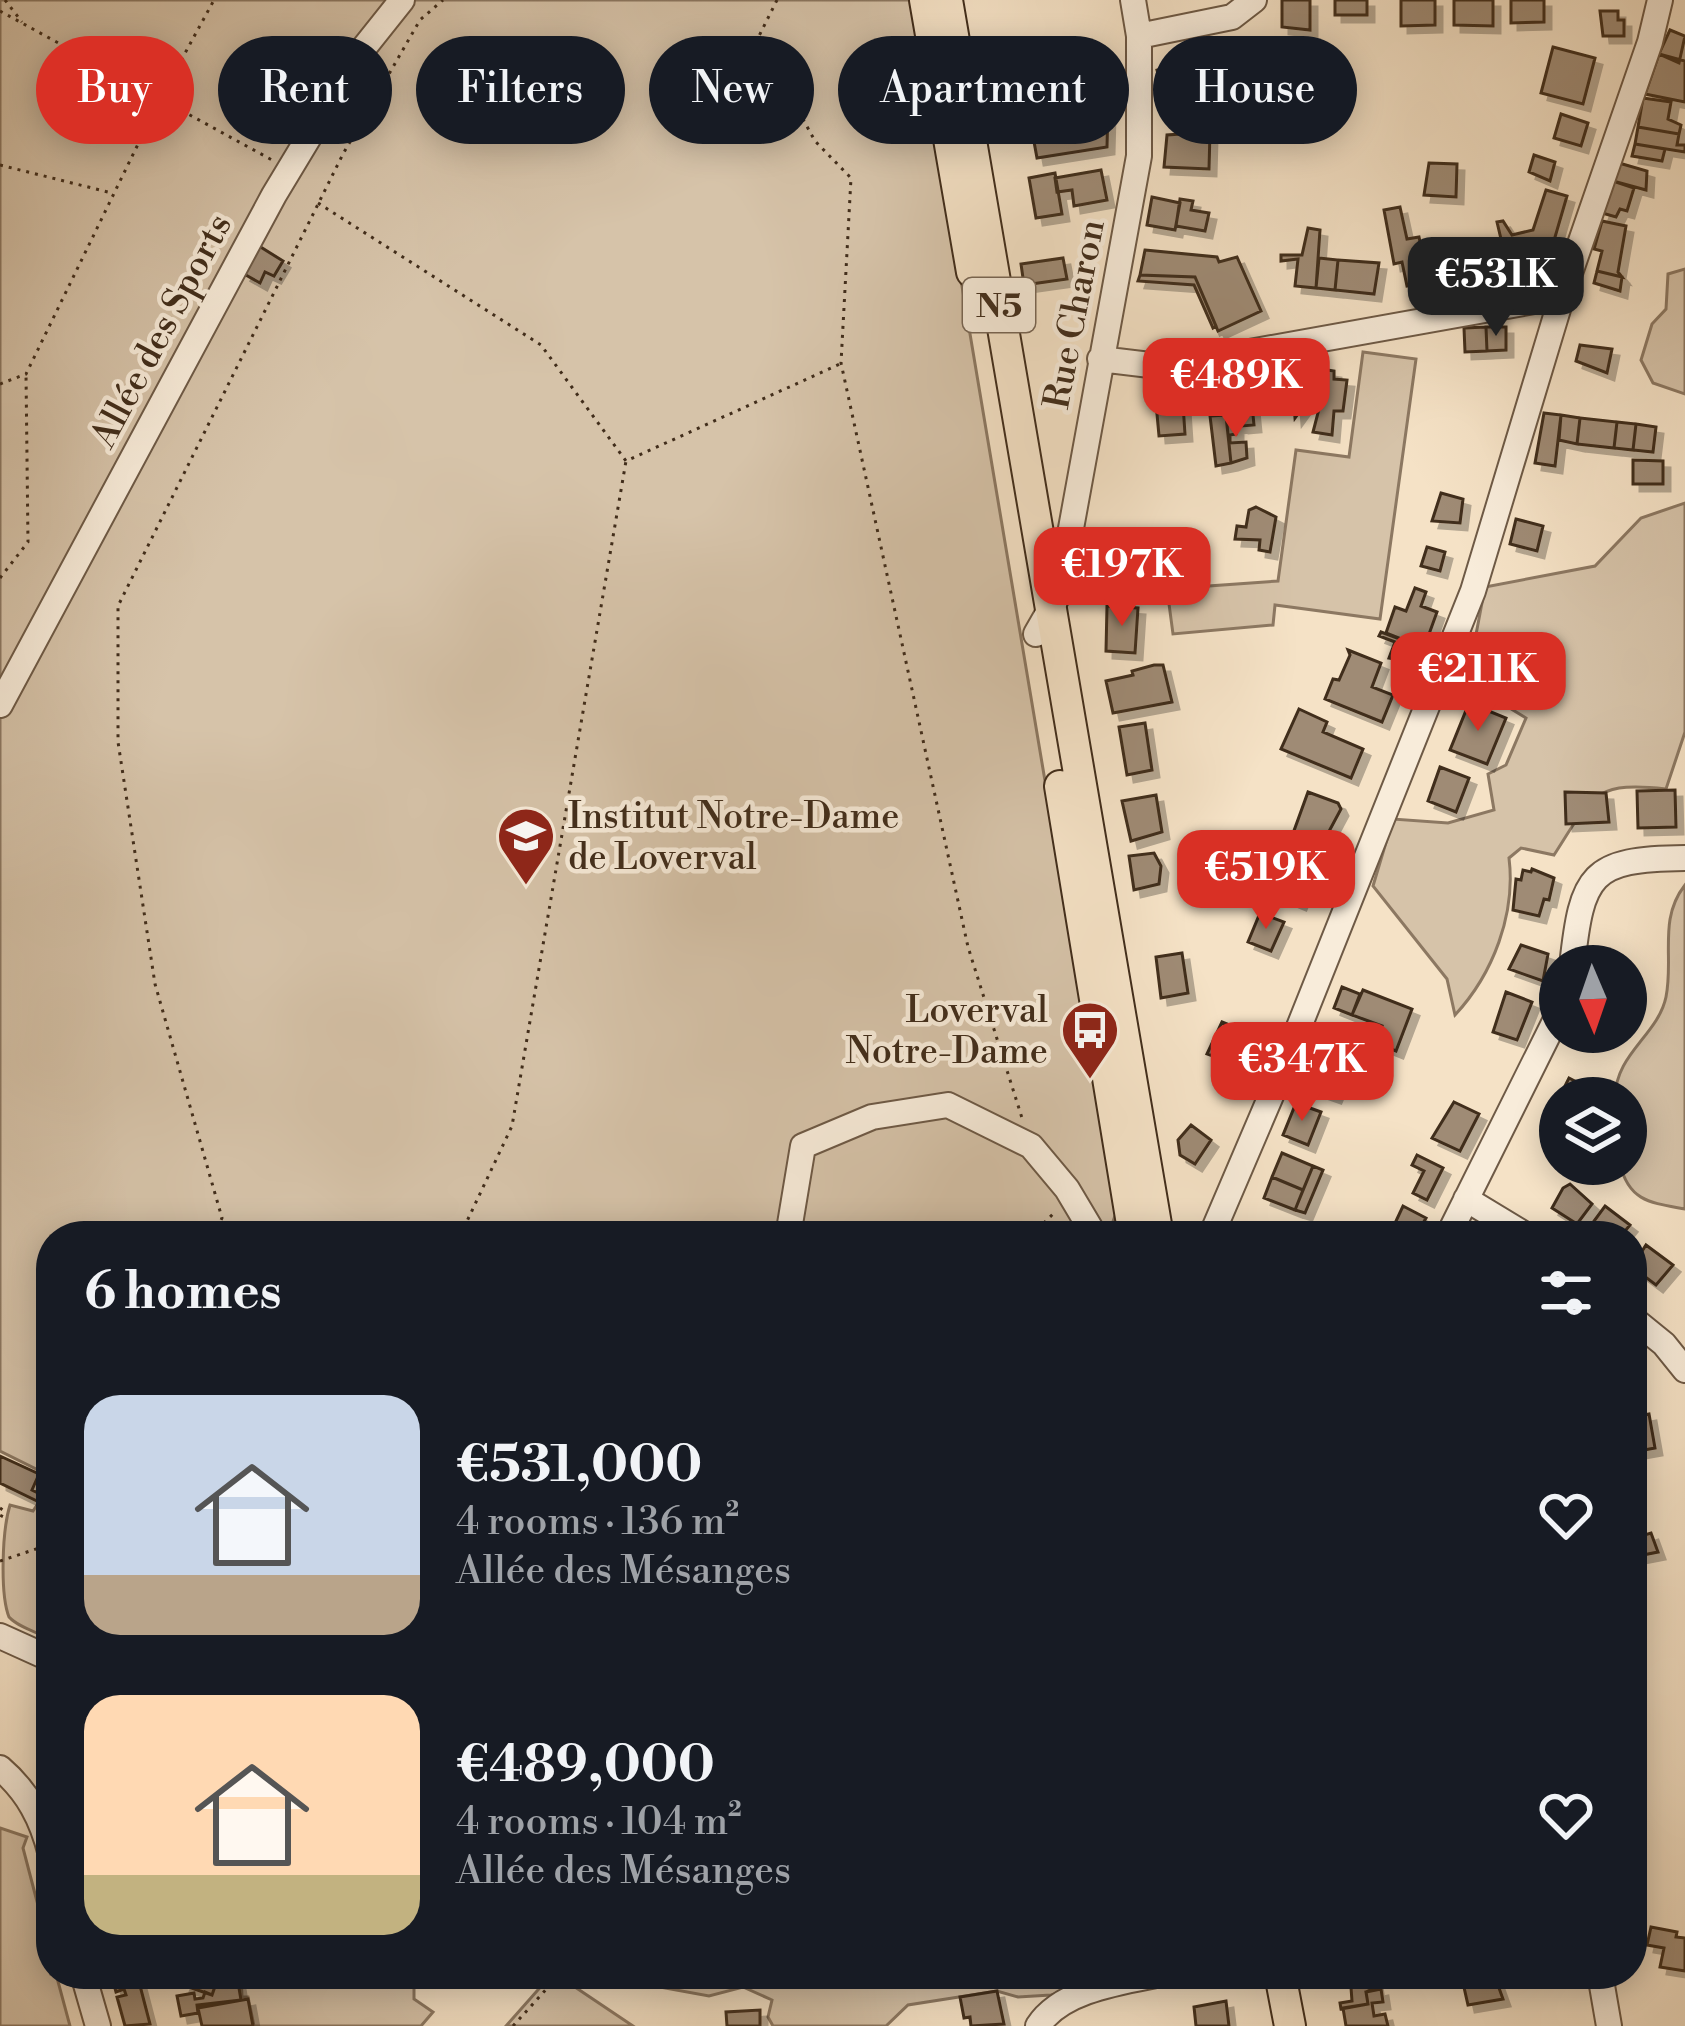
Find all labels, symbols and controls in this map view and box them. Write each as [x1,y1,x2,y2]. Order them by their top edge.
chip: Buy [36,36,194,144]
chip: Rent [218,36,392,144]
chip: Filters [416,36,625,144]
chip: New [649,36,814,144]
chip: Apartment [838,36,1129,144]
chip: House [1153,36,1357,144]
street label: Allée des Sports [81,207,243,457]
street label: Rue Charon [1035,216,1116,413]
pin: €531K [1412,237,1580,339]
text: €531K [1435,251,1557,300]
road number: N5 [963,278,1035,332]
pin: €489K [1152,338,1320,440]
text: €489K [1170,352,1302,401]
pin: €197K [1038,527,1206,629]
text: €197K [1061,541,1183,590]
pin: €211K [1394,632,1562,734]
text: €211K [1418,646,1538,695]
place label: Institut Notre-Dame de Loverval [568,795,899,881]
school or university icon: Institut Notre-Dame de Loverval [495,805,557,887]
pin: €519K [1182,830,1350,932]
text: €519K [1204,844,1328,893]
north arrow [1539,945,1647,1053]
map controls [1539,945,1647,1185]
place label: Loverval Notre-Dame [845,989,1048,1075]
bus stop icon: Loverval Notre-Dame [1059,999,1121,1081]
pin: €347K [1218,1022,1386,1124]
text: €347K [1238,1036,1366,1085]
button: layers [1539,1077,1647,1185]
icon: filters [1533,1260,1599,1326]
text: 6 homes [84,1261,282,1325]
text: €531,000 [456,1434,702,1498]
icon: home [180,1443,324,1587]
icon: heart [1533,1482,1599,1548]
text: 4 rooms · 136 m² [456,1498,739,1547]
text: Allée des Mésanges [456,1547,791,1596]
text: €489,000 [456,1734,715,1798]
icon: home [180,1743,324,1887]
icon: heart [1533,1782,1599,1848]
text: 4 rooms · 104 m² [456,1798,742,1847]
text: Allée des Mésanges [456,1847,791,1896]

